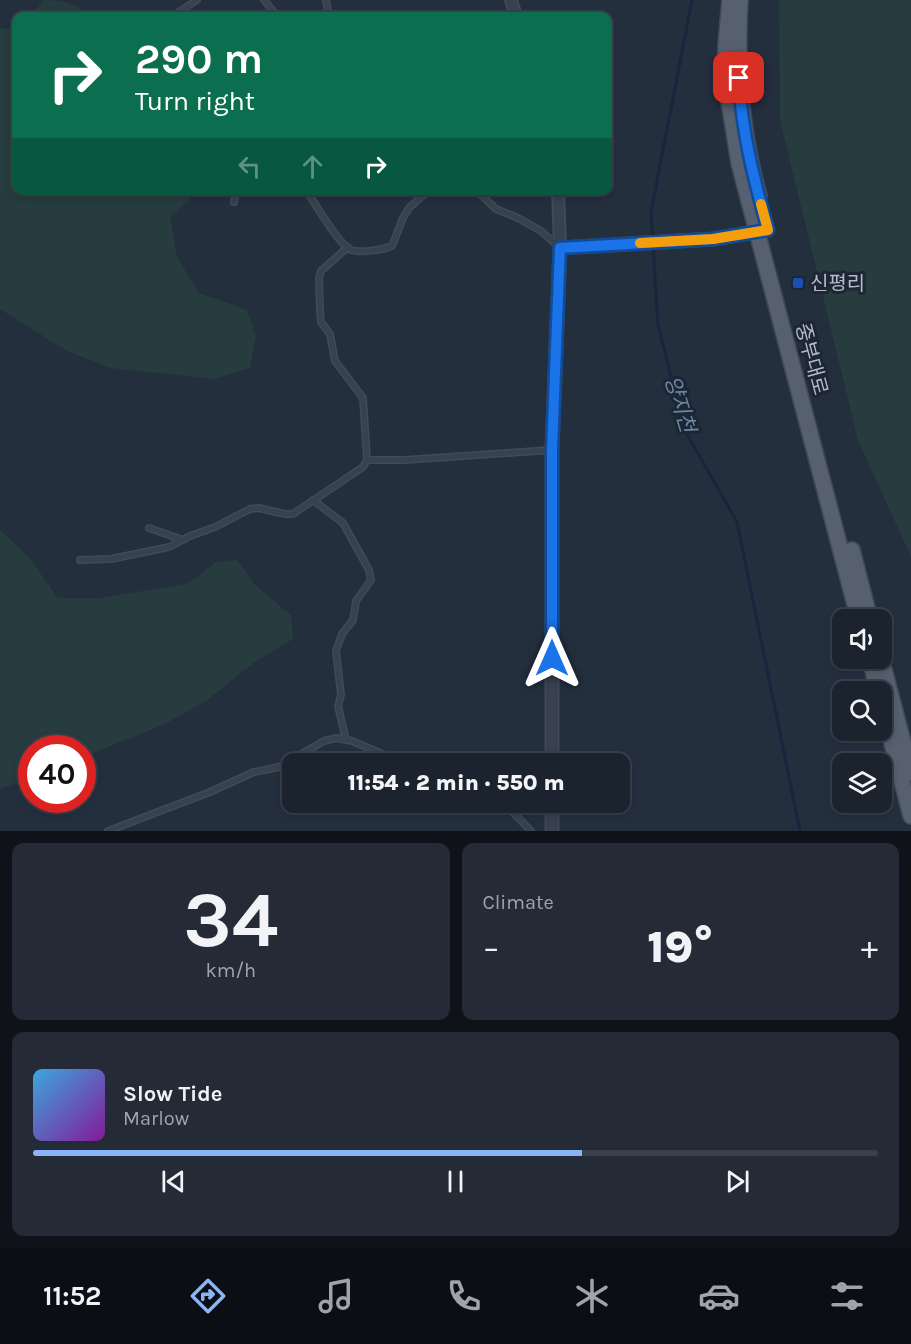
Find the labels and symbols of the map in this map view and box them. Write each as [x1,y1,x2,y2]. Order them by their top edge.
pin [713,52,764,103]
place label: 신평리 [810,272,865,295]
marker: 신평리 [791,276,805,290]
street label: 중부대로 [791,321,832,398]
water label: 양지천 [660,373,701,438]
position arrow [520,626,584,690]
speed limit sign: 40 [18,735,96,813]

